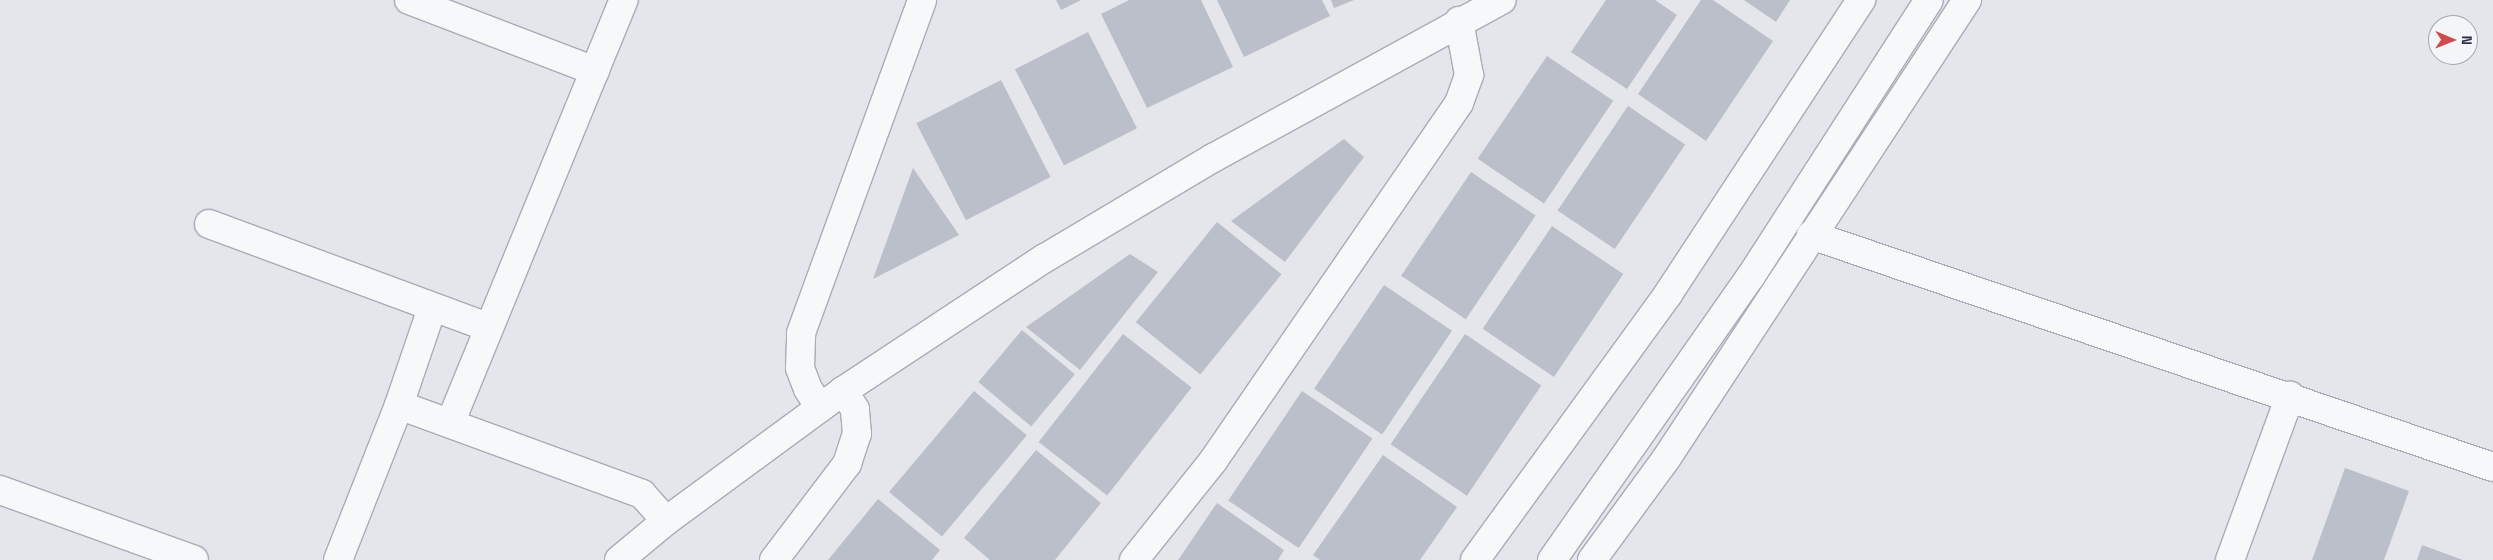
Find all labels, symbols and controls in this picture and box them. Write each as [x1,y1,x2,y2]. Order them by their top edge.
north arrow [2428,15,2478,65]
text: N [2458,35,2476,45]

